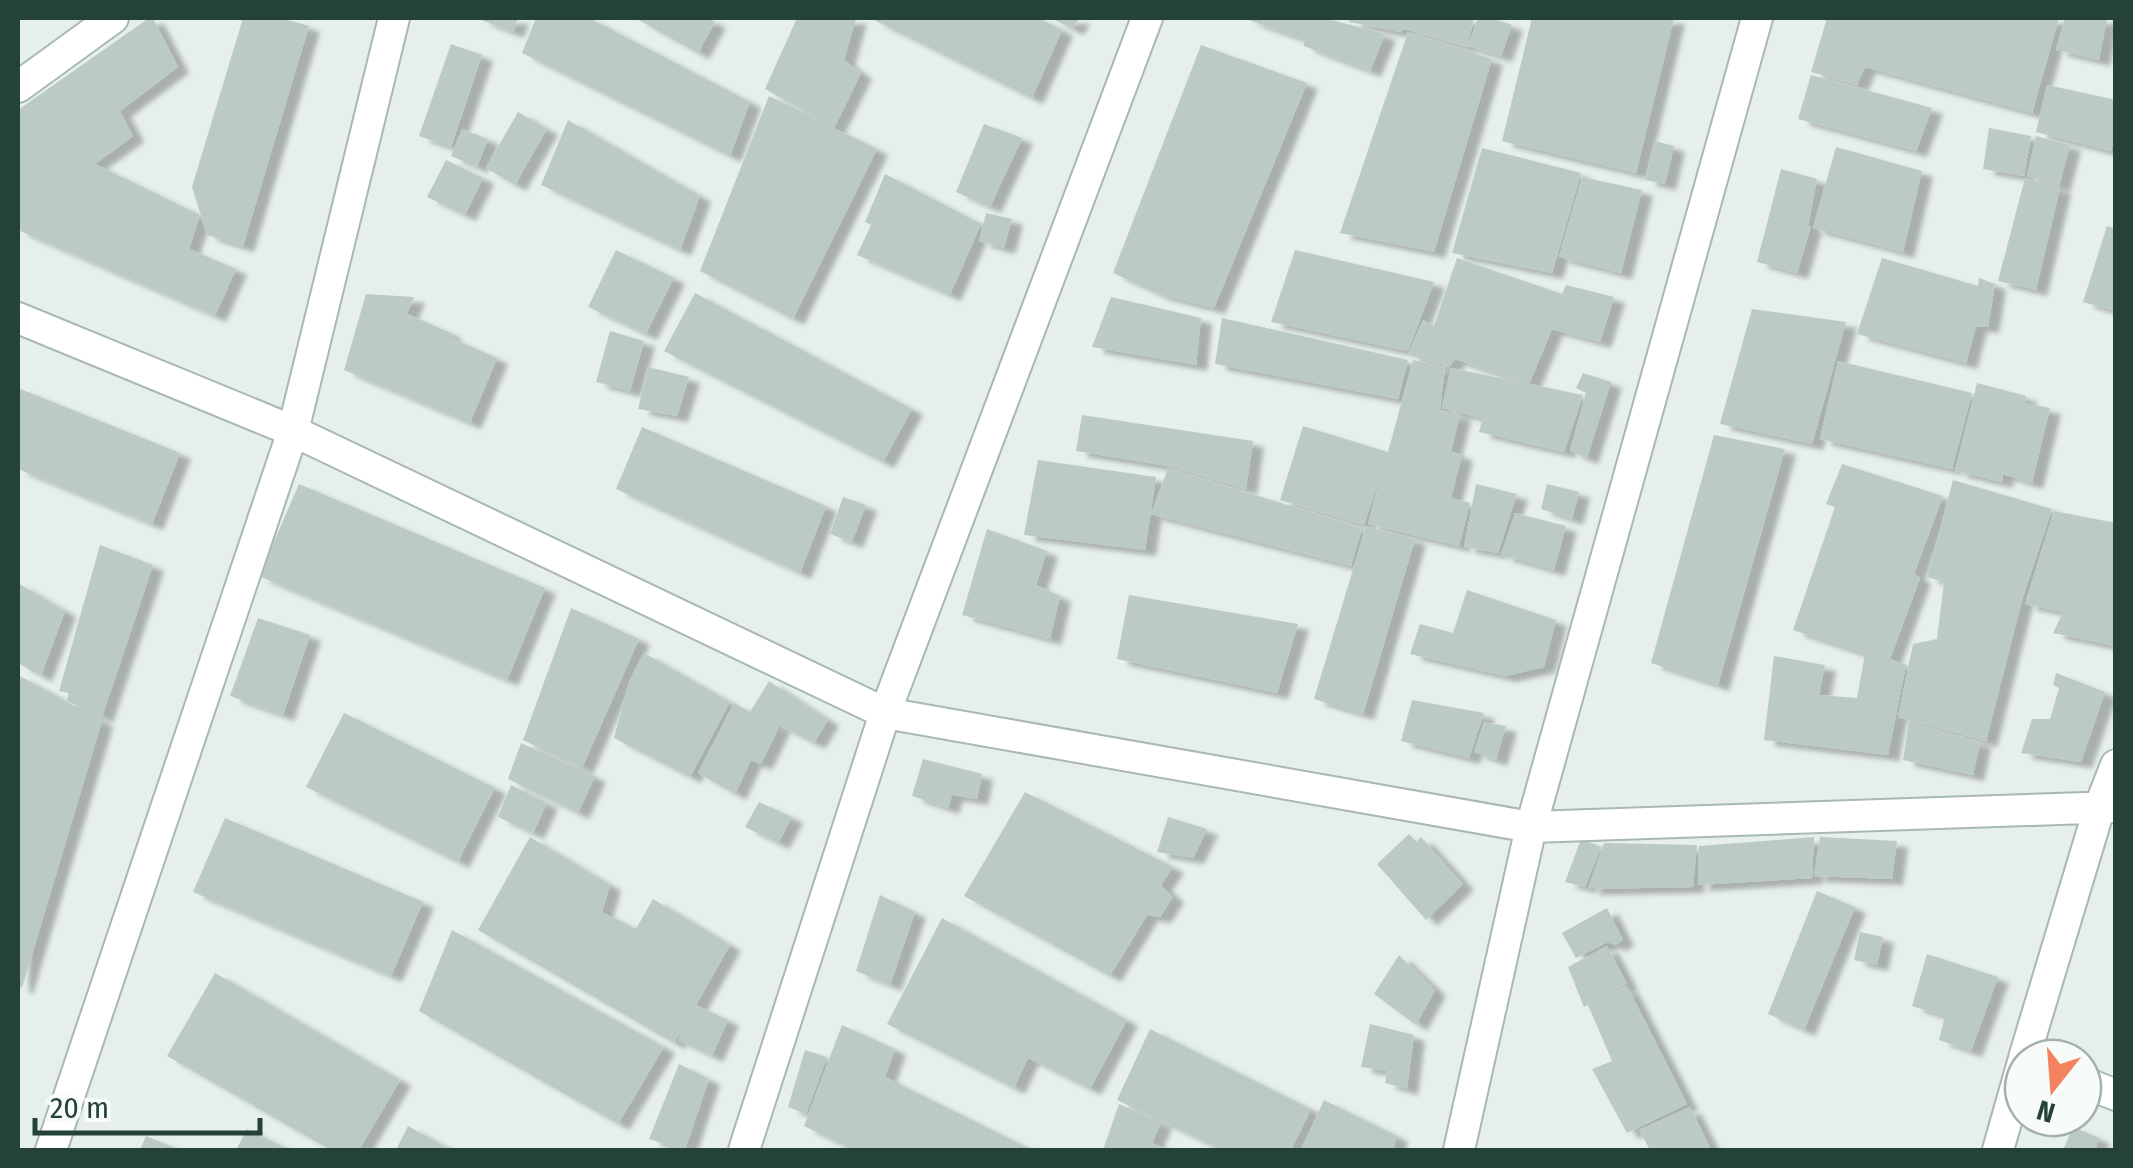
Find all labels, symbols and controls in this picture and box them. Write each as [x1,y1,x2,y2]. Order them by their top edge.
north arrow [2003,1038,2103,1138]
scale bar [35,1073,260,1135]
text: 20 m [50,1090,109,1126]
text: N [2033,1093,2059,1130]

